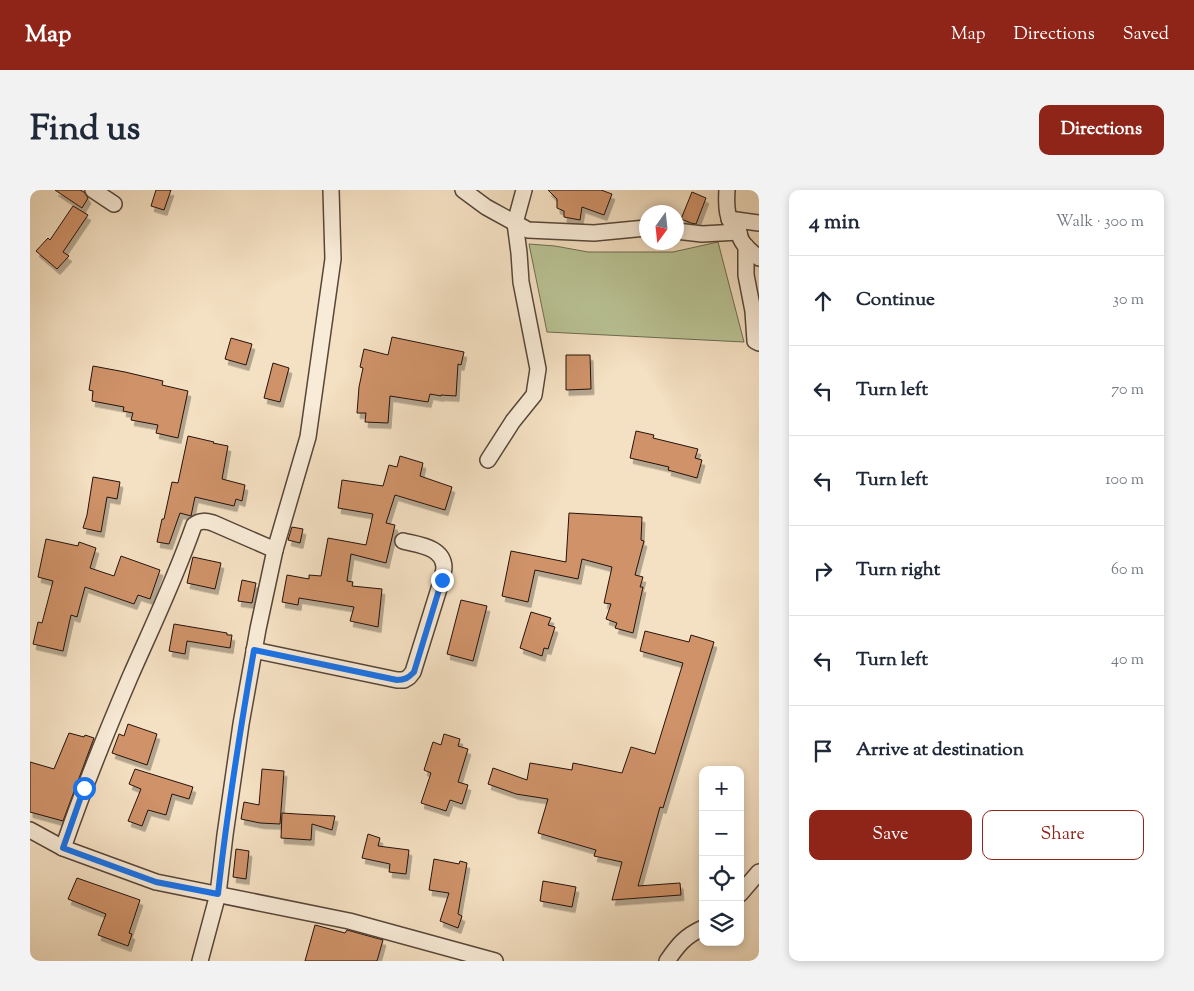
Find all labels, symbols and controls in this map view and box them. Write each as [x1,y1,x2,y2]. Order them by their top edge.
text: Map [25,18,71,52]
text: Map [951,22,986,48]
text: Directions [1014,22,1095,48]
text: Saved [1123,22,1169,48]
text: Find us [30,105,140,156]
button: Directions [1039,105,1164,155]
north arrow [639,205,684,250]
text: 4 min [809,208,860,238]
text: Walk · 300 m [1056,211,1144,234]
icon: ahead [809,287,837,315]
text: Continue [856,287,935,314]
text: 30 m [1113,289,1144,312]
icon: left [809,377,837,405]
text: Turn left [856,377,928,404]
text: 70 m [1111,379,1144,402]
icon: left [809,467,837,495]
text: Turn left [856,467,928,494]
text: 100 m [1105,469,1144,492]
icon: right [809,557,837,585]
text: Turn right [856,557,940,584]
text: 60 m [1111,559,1144,582]
route end [431,569,454,592]
icon: left [809,647,837,675]
text: Turn left [856,647,928,674]
text: 40 m [1111,649,1144,672]
icon: arrive [809,737,837,765]
text: Arrive at destination [856,737,1024,764]
map controls [699,766,744,946]
button: + [699,766,744,811]
route start [73,777,96,800]
button: Save [809,810,972,860]
button: Share [982,810,1144,860]
button: − [699,811,744,856]
button: locate [699,856,744,901]
button: layers [699,901,744,946]

